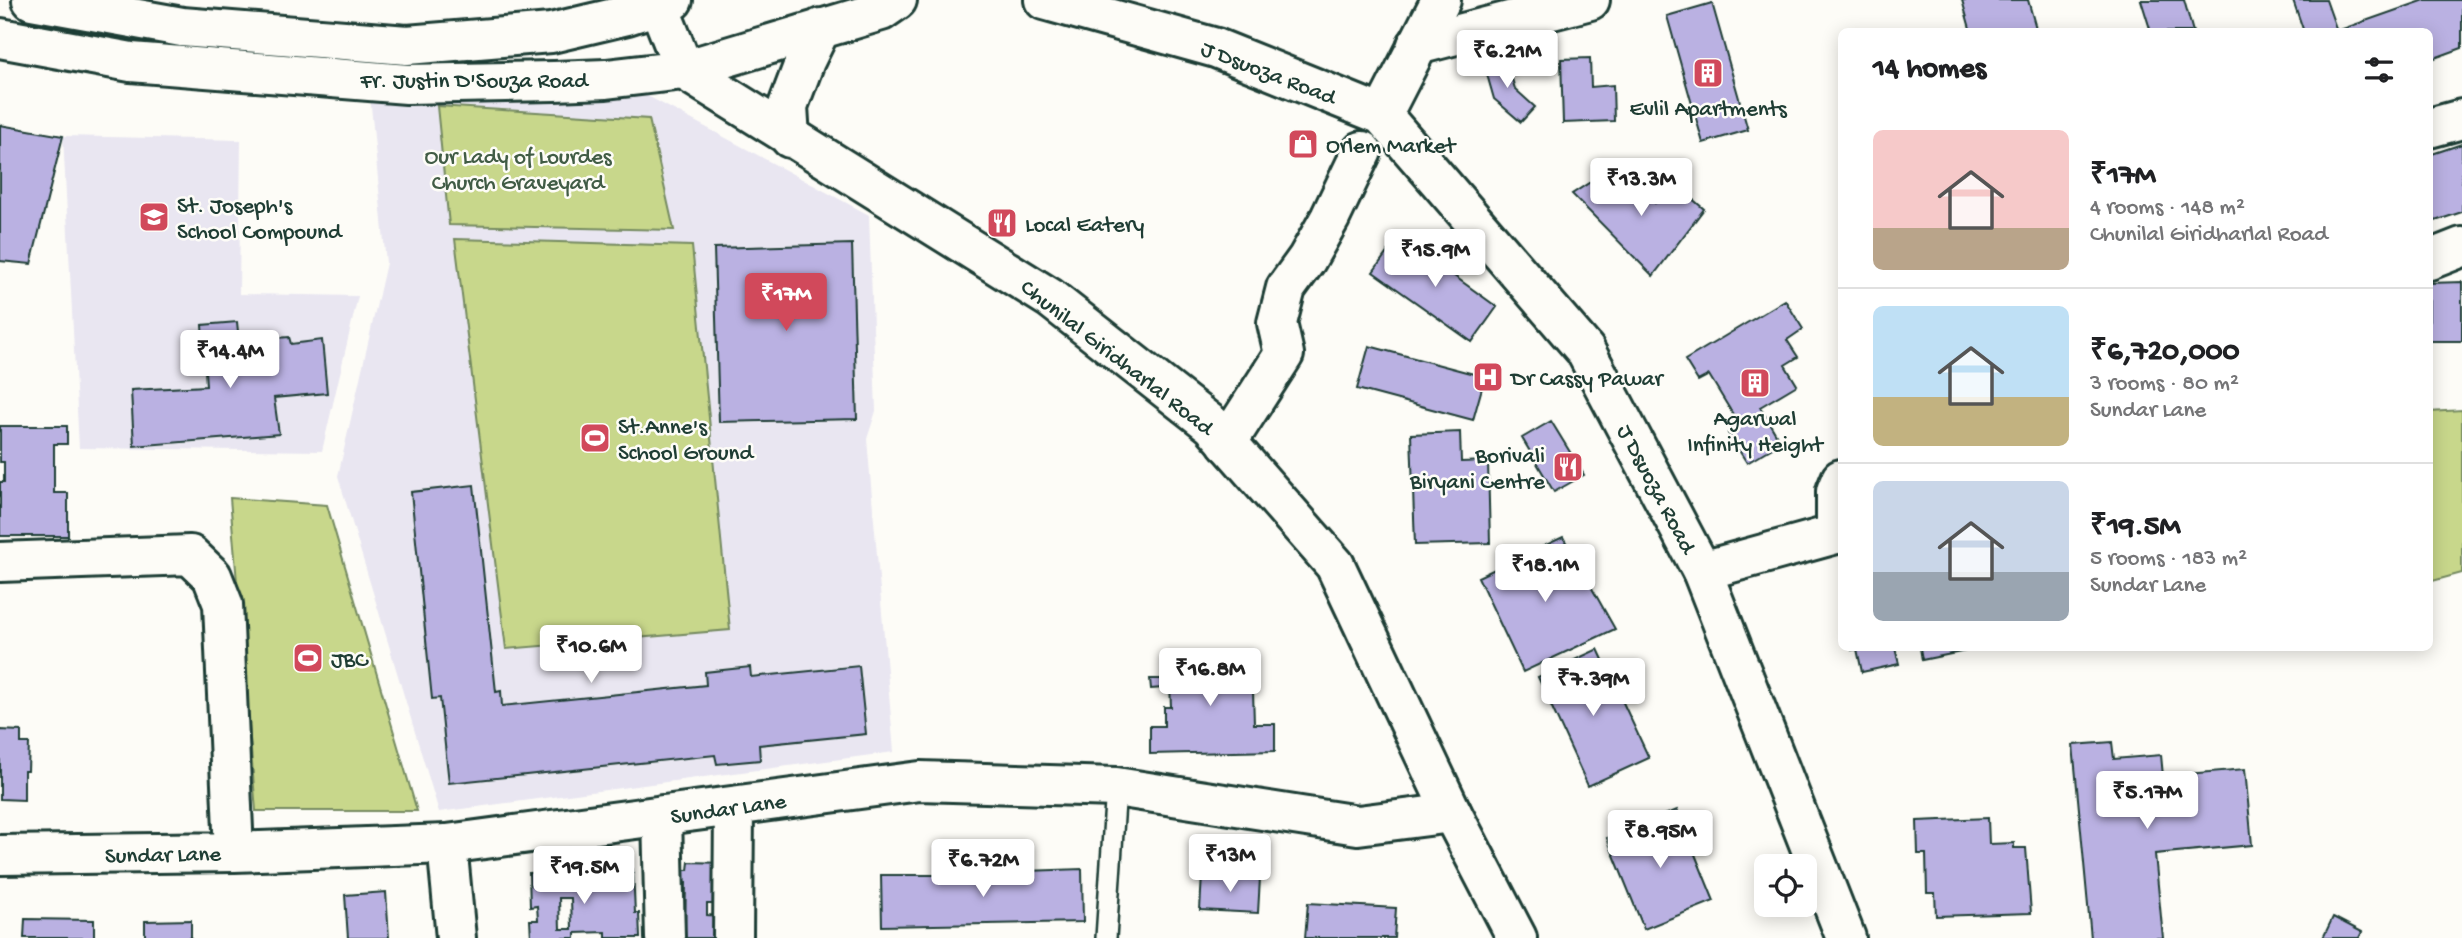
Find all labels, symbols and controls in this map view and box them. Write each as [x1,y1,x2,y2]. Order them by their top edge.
pin: ₹6.21M [1450,31,1564,90]
street label: J Dsuoza Road [1196,36,1340,113]
text: ₹6.21M [1473,39,1541,66]
icon: filters [2360,51,2398,89]
text: 14 homes [1873,53,1986,88]
building icon: Evlil Apartments [1691,56,1725,90]
street label: Fr. Justin D'Souza Road [359,69,589,96]
place label: Evlil Apartments [1629,97,1787,124]
shop icon: Orlem Market [1286,127,1320,161]
place label: Orlem Market [1326,134,1457,161]
park label: Our Lady of Lourdes Church Graveyard [424,145,612,198]
pin: ₹13.3M [1584,158,1698,218]
icon: home [1929,158,2013,242]
text: ₹17M [2090,160,2156,195]
text: ₹13.3M [1606,167,1676,194]
place label: St. Joseph's School Compound [177,194,343,247]
text: 4 rooms · 148 m² [2090,195,2245,222]
school or university icon: St. Joseph's School Compound [137,200,171,234]
restaurant icon: Local Eatery [985,206,1019,240]
place label: Local Eatery [1025,213,1144,240]
text: Chunilal Giridharlal Road [2090,222,2328,249]
pin: ₹15.9M [1378,230,1492,289]
text: ₹15.9M [1400,238,1470,265]
pin: ₹17M [745,274,827,333]
street label: Chunilal Giridharlal Road [1014,275,1219,444]
text: ₹17M [761,282,811,309]
pin: ₹14.4M [173,330,287,390]
icon: home [1929,334,2013,418]
text: ₹6,720,000 [2090,336,2240,371]
text: ₹14.4M [196,339,264,366]
hospital icon: Dr Cassy Pawar [1471,360,1505,394]
building icon: Agarwal Infinity Height [1738,366,1772,400]
place label: Dr Cassy Pawar [1509,367,1665,394]
text: 3 rooms · 80 m² [2090,371,2239,398]
text: Sundar Lane [2090,398,2206,425]
place label: Agarwal Infinity Height [1687,407,1824,460]
place label: St.Anne's School Ground [618,415,755,468]
street label: J Dsuoza Road [1610,420,1701,560]
sports icon: St.Anne's School Ground [578,421,612,455]
place label: Borivali Biryani Centre [1409,444,1546,497]
restaurant icon: Borivali Biryani Centre [1551,450,1585,484]
icon: home [1929,509,2013,593]
text: ₹19.5M [2090,511,2180,546]
pin: ₹18.1M [1488,544,1602,604]
text: 5 rooms · 183 m² [2090,546,2247,573]
text: ₹18.1M [1511,553,1579,580]
text: Sundar Lane [2090,573,2206,600]
pin: ₹10.6M [534,626,648,685]
text: ₹10.6M [556,634,626,661]
sports icon: JBC [291,641,325,675]
place label: JBC [331,648,369,675]
pin: ₹16.8M [1153,648,1267,708]
text: ₹16.8M [1175,657,1245,684]
pin: ₹7.39M [1536,658,1650,718]
text: ₹7.39M [1557,667,1629,694]
pin: ₹5.17M [2090,772,2204,831]
text: ₹5.17M [2112,780,2182,807]
street label: Sundar Lane [669,789,789,832]
pin: ₹8.95M [1603,810,1717,870]
text: ₹8.95M [1624,819,1696,846]
pin: ₹13M [1189,834,1271,894]
pin: ₹6.72M [926,839,1040,899]
street label: Sundar Lane [105,842,223,871]
text: ₹13M [1205,843,1255,870]
pin: ₹19.5M [527,846,641,906]
text: ₹6.72M [947,848,1019,875]
map controls [1754,854,1817,917]
button: locate [1754,854,1817,917]
text: ₹19.5M [549,855,619,882]

